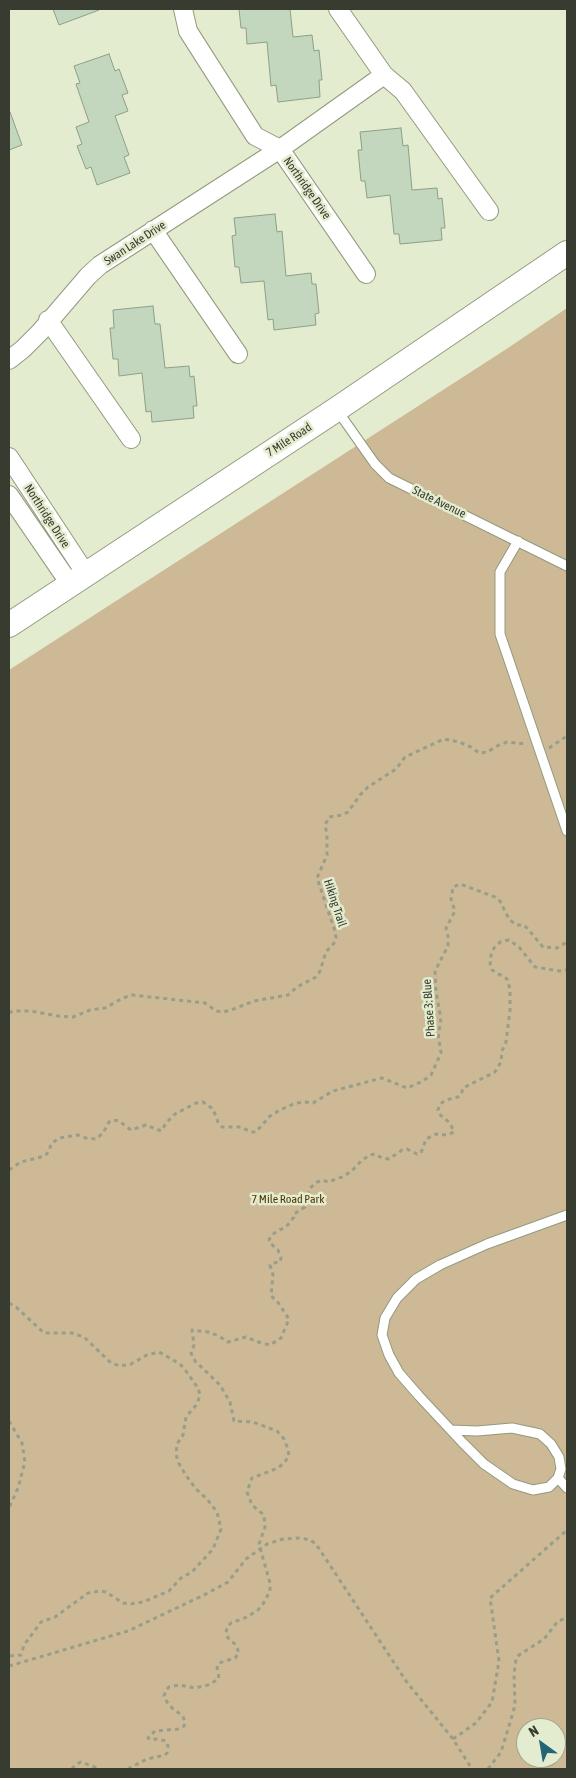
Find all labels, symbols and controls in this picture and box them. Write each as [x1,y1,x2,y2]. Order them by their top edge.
street label: Northridge Drive [280,154,334,222]
street label: Swan Lake Drive [101,218,169,268]
street label: 7 Mile Road [264,420,314,460]
street label: Northridge Drive [21,482,73,550]
street label: State Avenue [410,483,468,521]
street label: Hiking Trail [321,877,349,929]
street label: Phase 3: Blue [420,978,438,1038]
park label: 7 Mile Road Park [252,1192,324,1206]
north arrow [516,1718,566,1768]
text: N [526,1722,541,1740]

